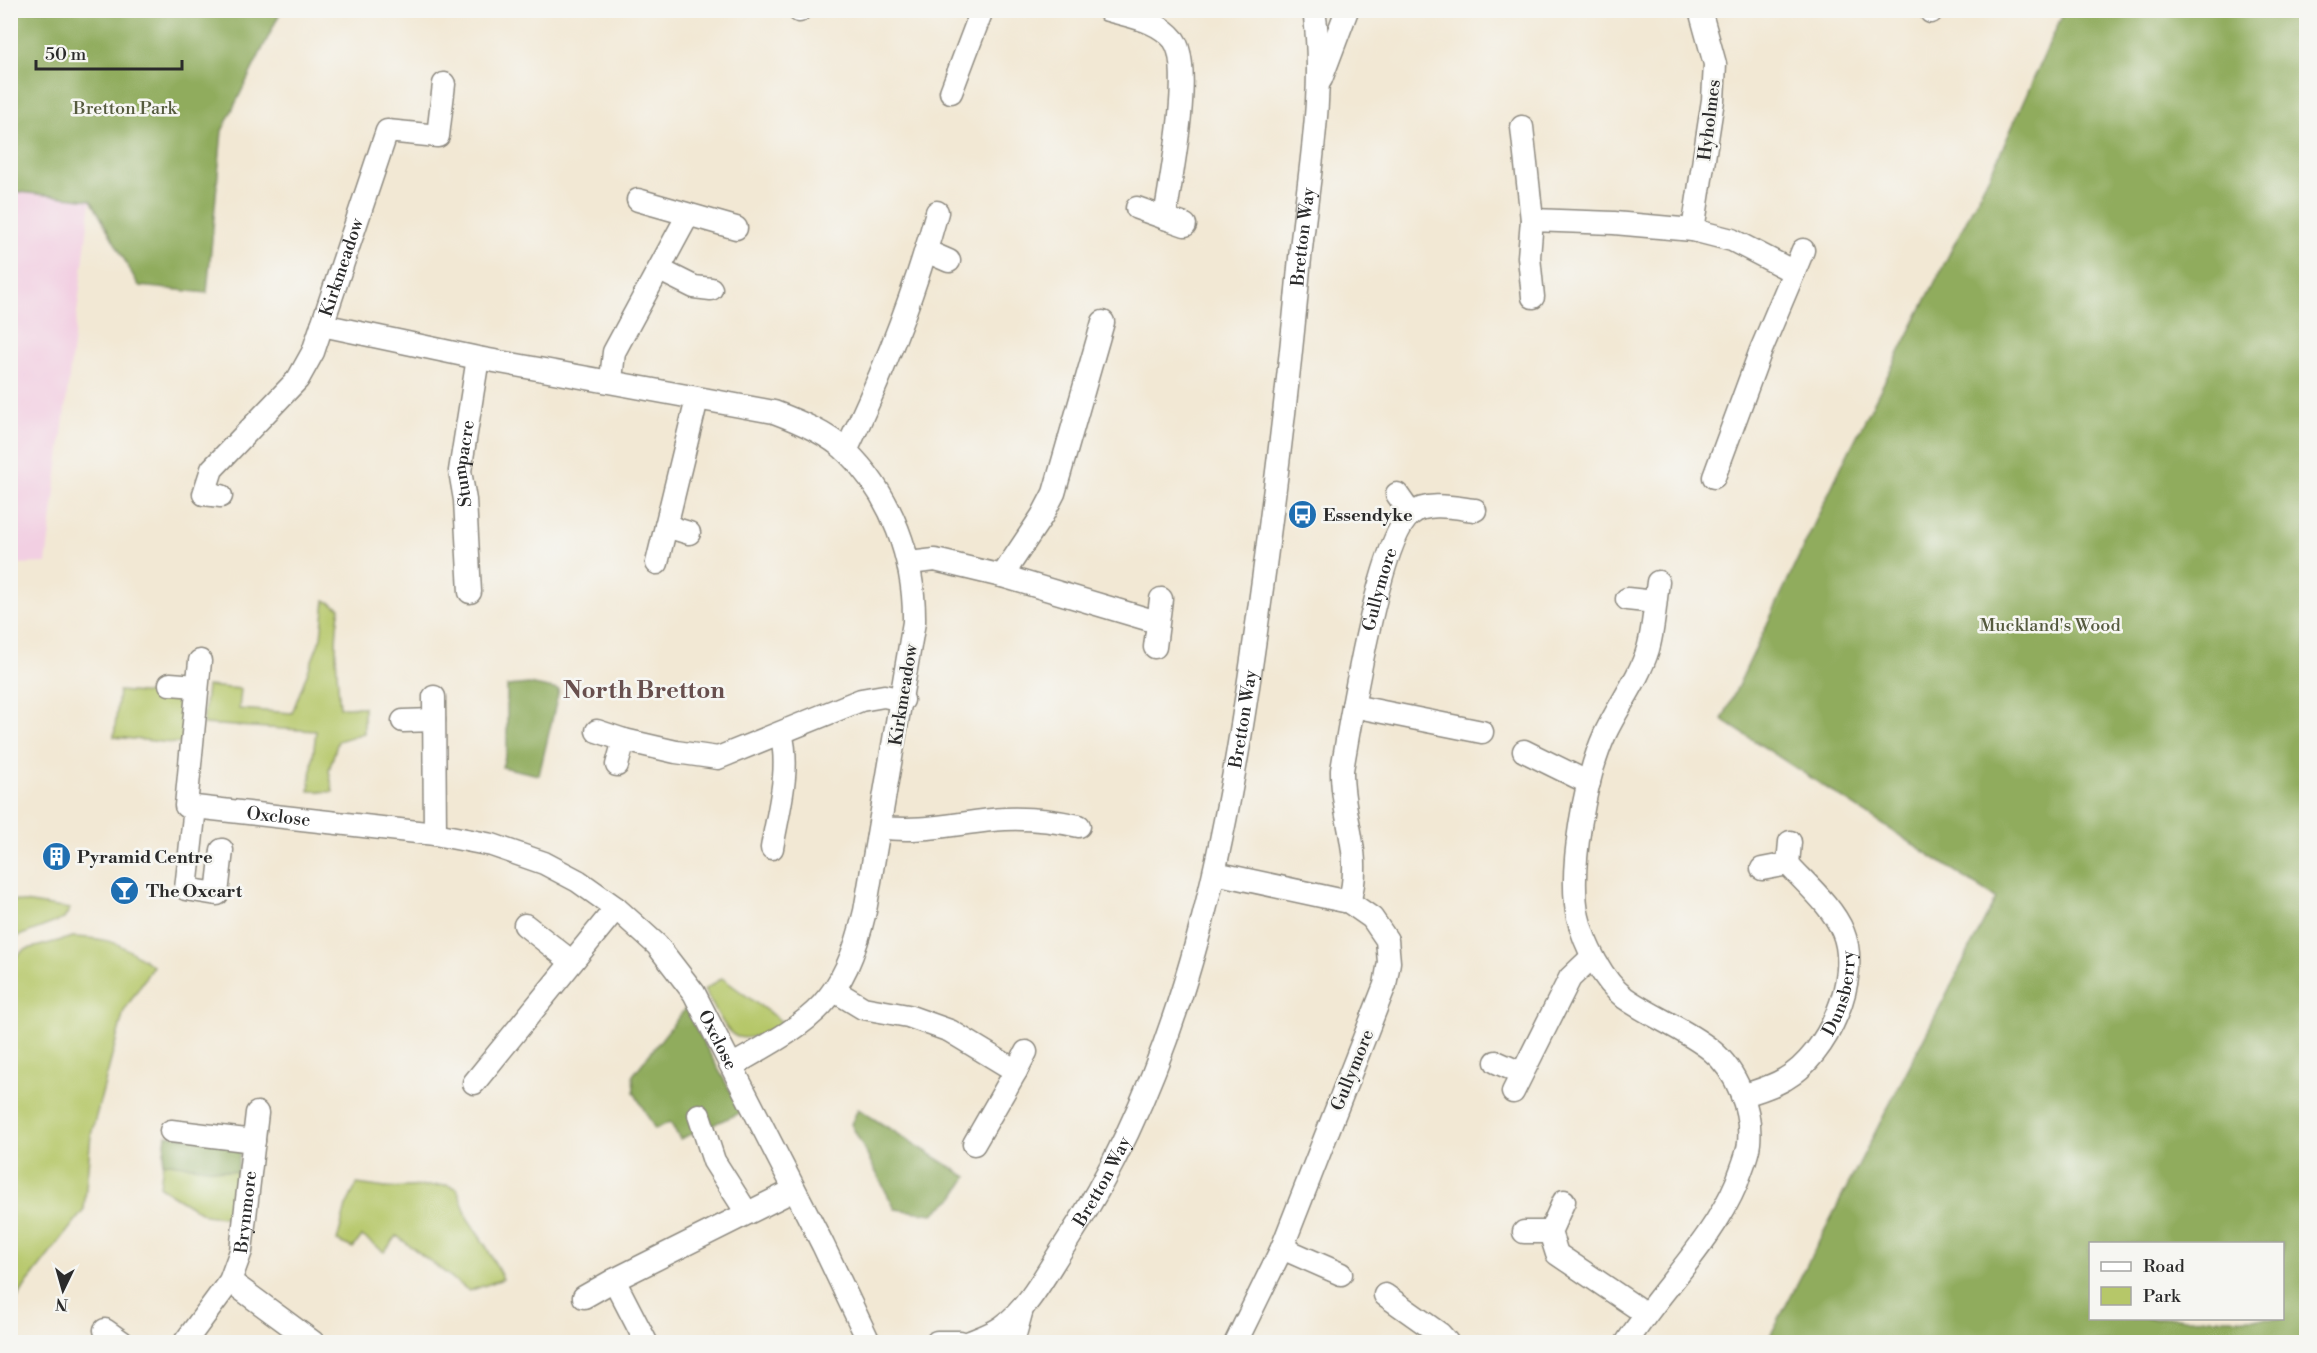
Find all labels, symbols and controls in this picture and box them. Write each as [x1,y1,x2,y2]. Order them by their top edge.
scale bar [36,33,182,71]
text: 50 m [45,43,87,66]
street label: Hyholmes [1693,78,1726,162]
park label: Bretton Park [72,97,179,120]
street label: Bretton Way [1286,186,1320,288]
street label: Kirkmeadow [315,215,369,320]
street label: Stumpacre [448,418,480,508]
bus stop icon: Essendyke [1286,499,1318,531]
place label: Essendyke [1323,504,1413,527]
street label: Gullymore [1357,544,1403,633]
park label: Muckland's Wood [1979,614,2121,637]
street label: Kirkmeadow [884,642,923,747]
street label: Bretton Way [1224,668,1262,771]
district label: North Bretton [563,676,725,706]
street label: Oxclose [245,802,312,832]
building icon: Pyramid Centre [40,841,72,873]
place label: Pyramid Centre [77,846,213,869]
bar icon: The Oxcart [109,875,141,907]
place label: The Oxcart [146,880,243,903]
street label: Dunsberry [1817,950,1860,1040]
street label: Oxclose [693,1006,742,1074]
street label: Gullymore [1326,1026,1379,1114]
street label: Bretton Way [1068,1133,1136,1232]
street label: Brynmore [230,1169,262,1256]
legend [2089,1242,2284,1320]
text: Road [2143,1255,2186,1278]
north arrow [33,1260,93,1320]
text: Park [2143,1285,2182,1308]
text: N [54,1293,69,1314]

